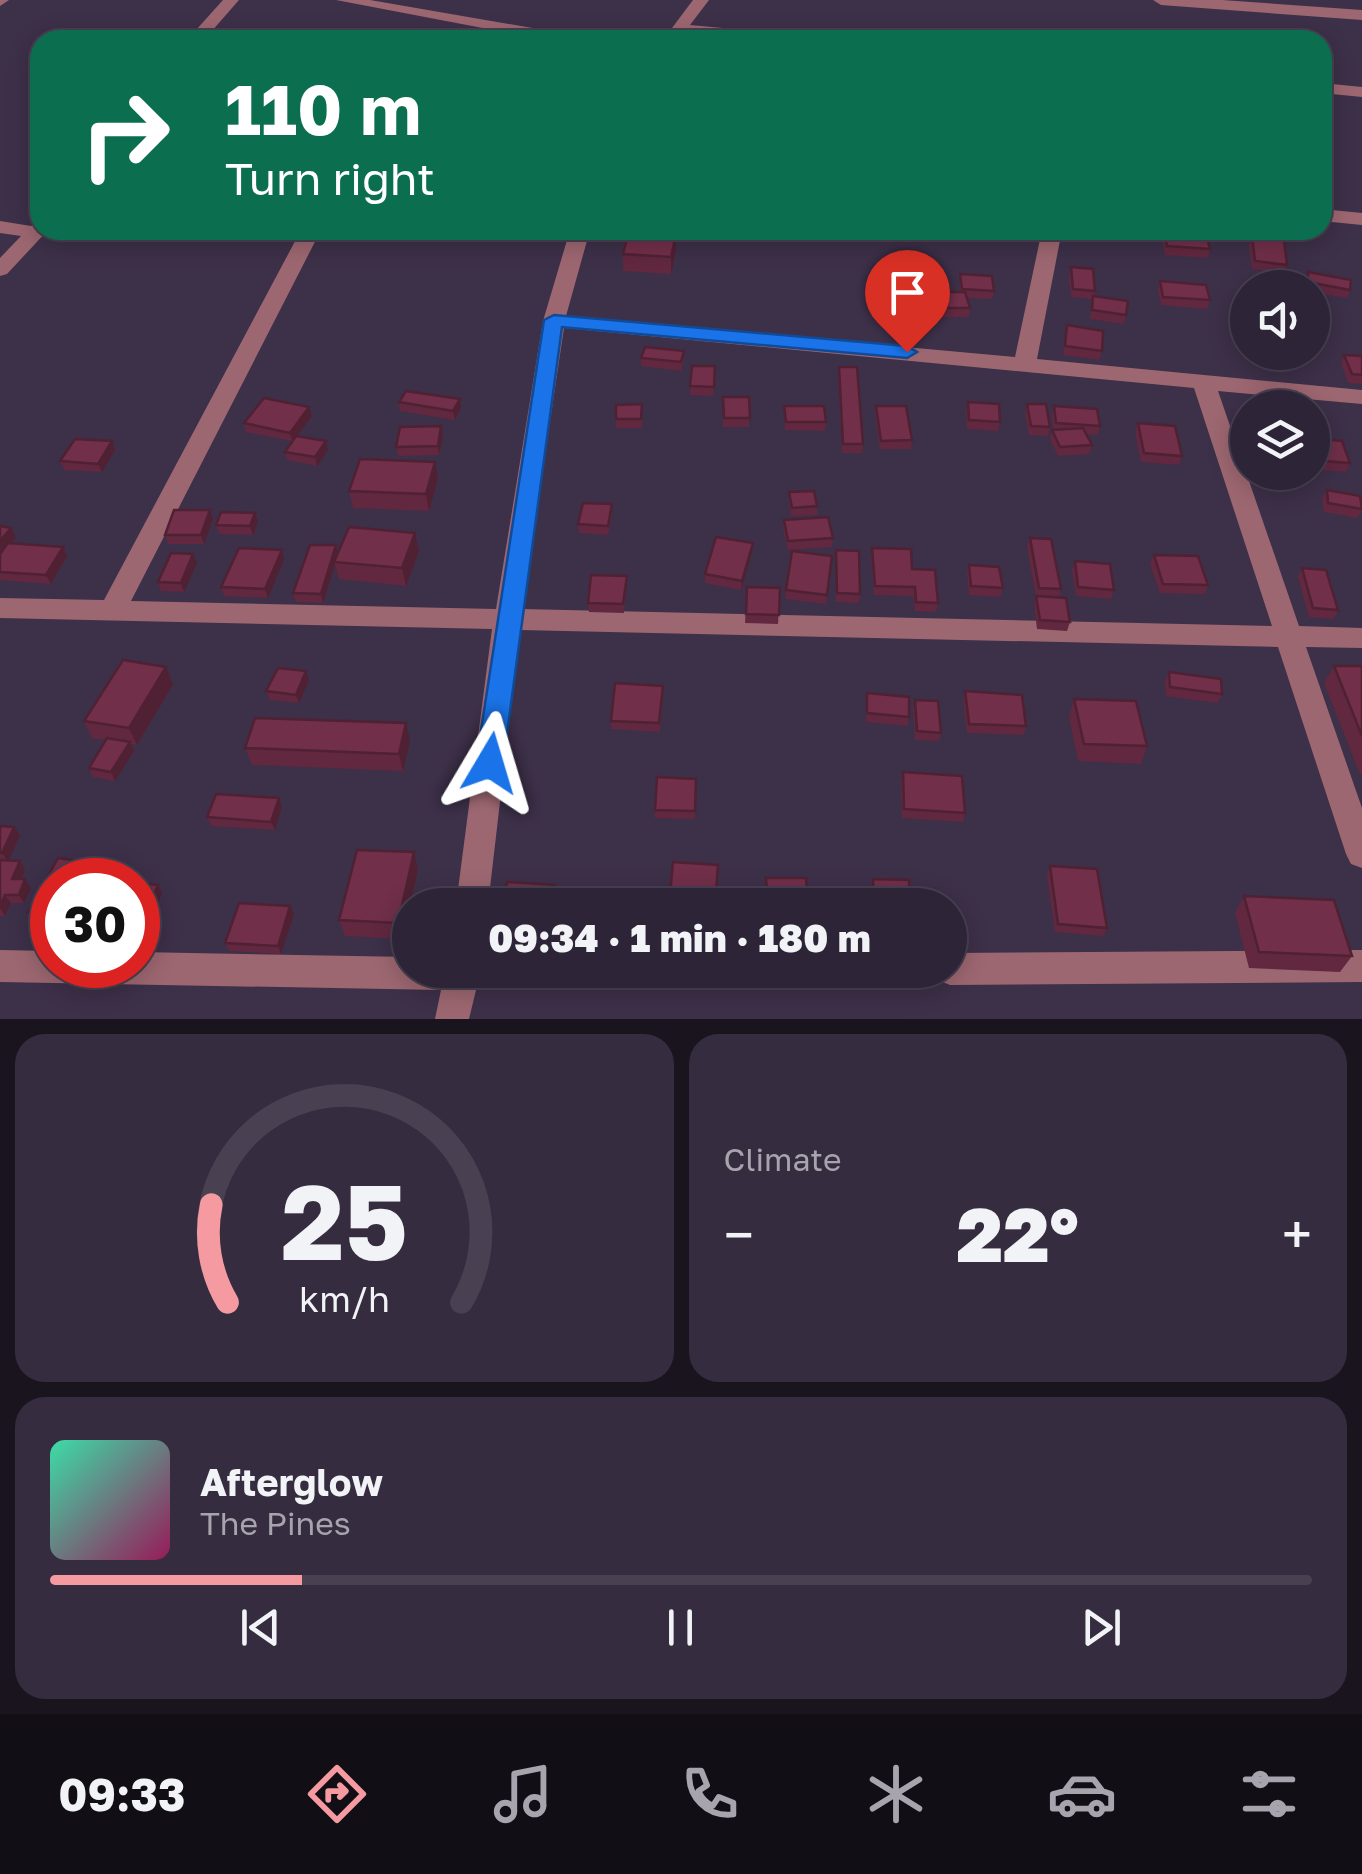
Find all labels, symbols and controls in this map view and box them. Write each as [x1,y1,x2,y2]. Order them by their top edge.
text: 110 m [225,66,421,150]
icon: right [60,70,190,200]
text: Turn right [225,151,435,205]
pin [865,250,950,353]
icon: arrive [880,265,935,320]
map controls [1230,270,1330,490]
button: sound [1230,270,1330,370]
button: layers [1230,390,1330,490]
position arrow [438,711,542,815]
speed limit sign: 30 [30,858,160,988]
text: 09:34 · 1 min · 180 m [488,915,871,960]
text: Climate [724,1140,842,1178]
text: 25 [281,1158,408,1283]
text: 22° [957,1188,1079,1279]
text: − [724,1201,754,1267]
text: + [1282,1201,1312,1267]
text: km/h [299,1277,390,1320]
text: Afterglow [200,1459,383,1504]
text: The Pines [200,1504,351,1542]
icon: previous [233,1600,288,1655]
icon: pause [653,1600,708,1655]
icon: next [1074,1600,1129,1655]
icon: directions [302,1759,372,1829]
icon: music [488,1759,558,1829]
icon: phone [675,1759,745,1829]
icon: climate [861,1759,931,1829]
icon: car [1047,1759,1117,1829]
icon: filters [1234,1759,1304,1829]
text: 09:33 [58,1767,185,1821]

